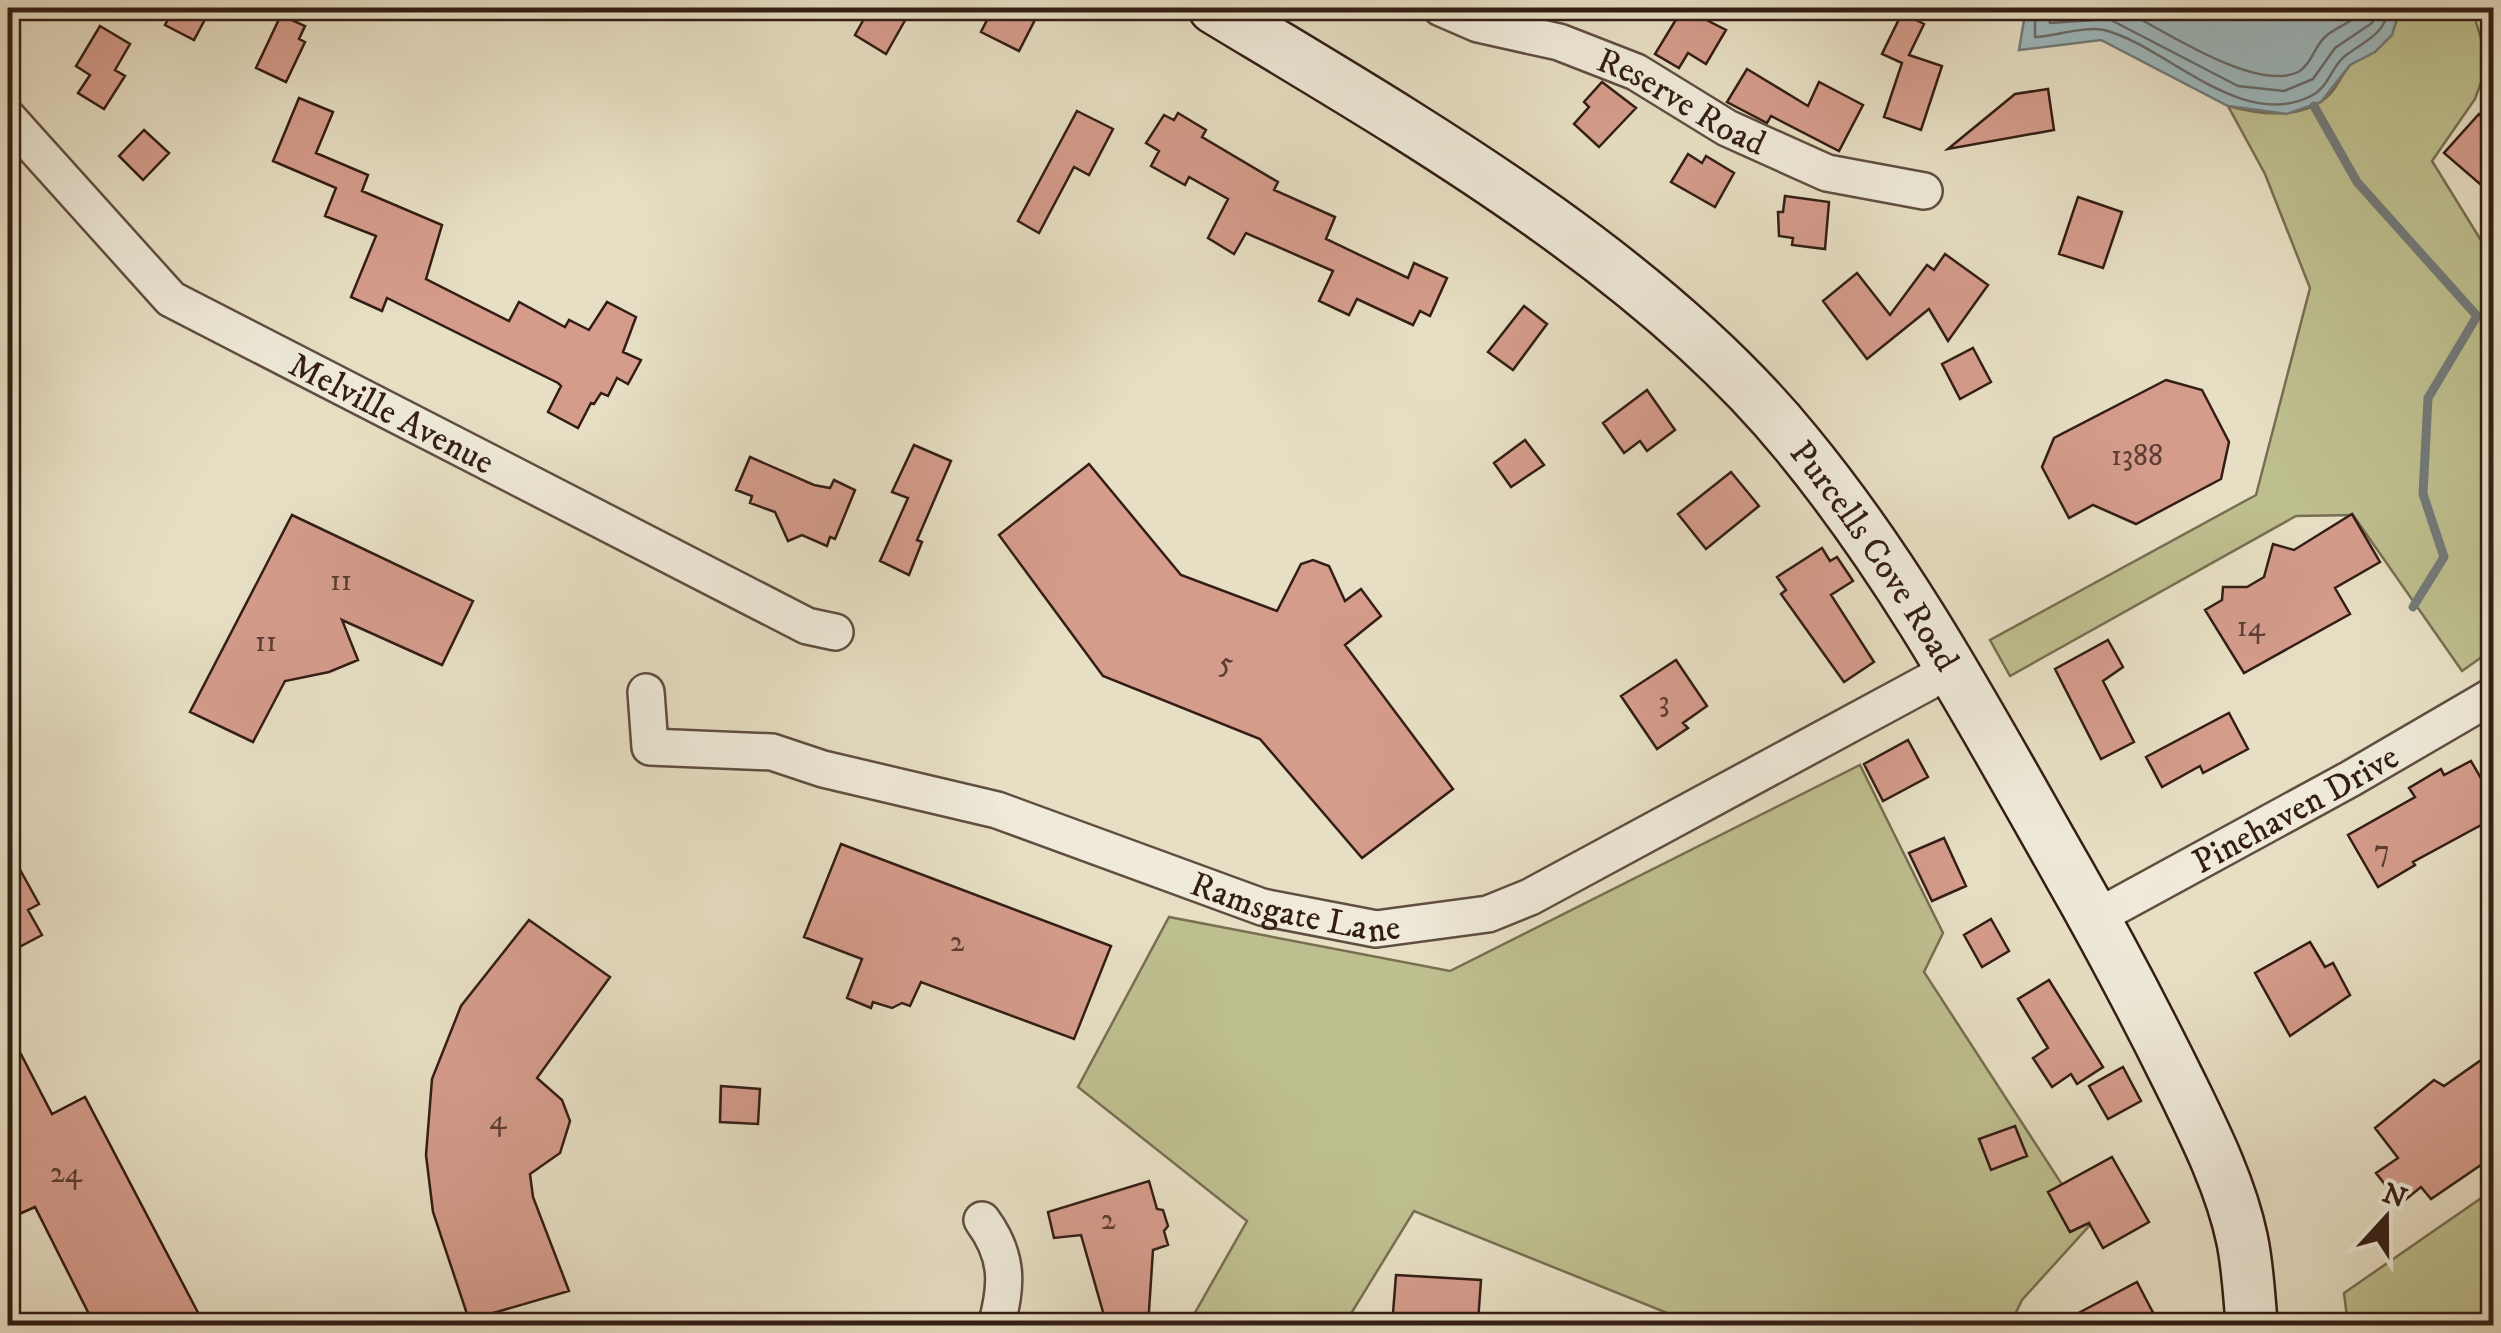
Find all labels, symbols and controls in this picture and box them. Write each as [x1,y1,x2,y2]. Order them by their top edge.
street label: Reserve Road [1590,39,1773,167]
street label: Melville Avenue [281,343,501,485]
street label: Purcells Cove Road [1779,432,1968,680]
house number: 1388 [2111,438,2163,475]
house number: 11 [330,563,352,600]
house number: 14 [2237,609,2266,646]
house number: 11 [255,624,277,661]
house number: 5 [1219,645,1234,682]
house number: 3 [1658,684,1670,721]
street label: Pinehaven Drive [2185,736,2407,885]
house number: 7 [2374,833,2390,870]
street label: Ramsgate Lane [1184,863,1403,954]
house number: 2 [950,924,965,961]
house number: 4 [489,1102,507,1139]
house number: 24 [50,1155,83,1192]
north arrow [2336,1168,2436,1268]
text: N [2377,1176,2411,1217]
house number: 2 [1101,1202,1116,1239]

